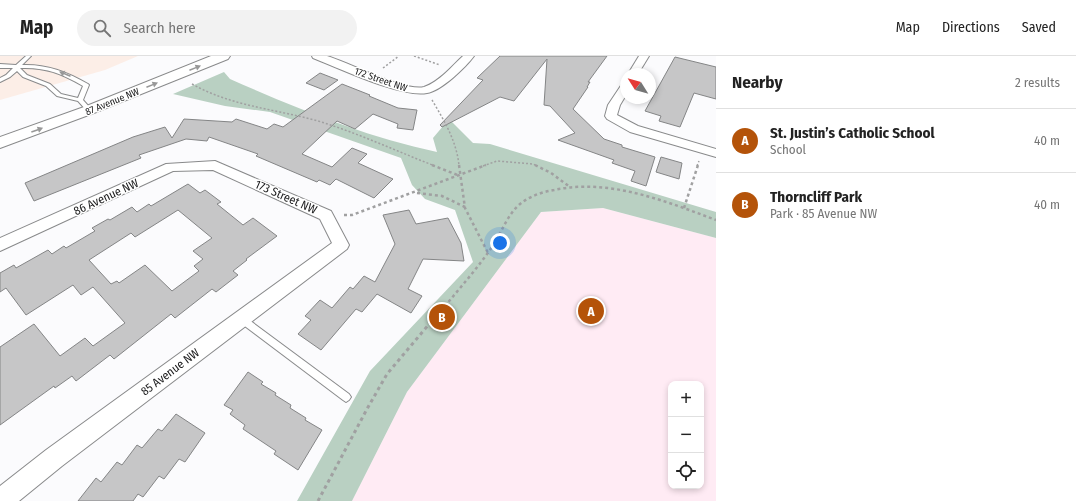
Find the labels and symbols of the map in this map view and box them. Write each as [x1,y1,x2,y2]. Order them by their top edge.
one-way arrow [190,64,202,70]
street label: 172 Street NW [353,65,409,95]
north arrow [620,68,656,104]
one-way arrow [60,71,71,77]
one-way arrow [146,82,158,88]
street label: 87 Avenue NW [84,85,142,118]
one-way arrow [31,126,43,132]
street label: 86 Avenue NW [71,176,141,218]
street label: 173 Street NW [253,177,319,217]
your location [490,233,510,253]
pin: A [578,296,604,326]
pin: B [429,302,455,332]
street label: 85 Avenue NW [138,345,202,398]

